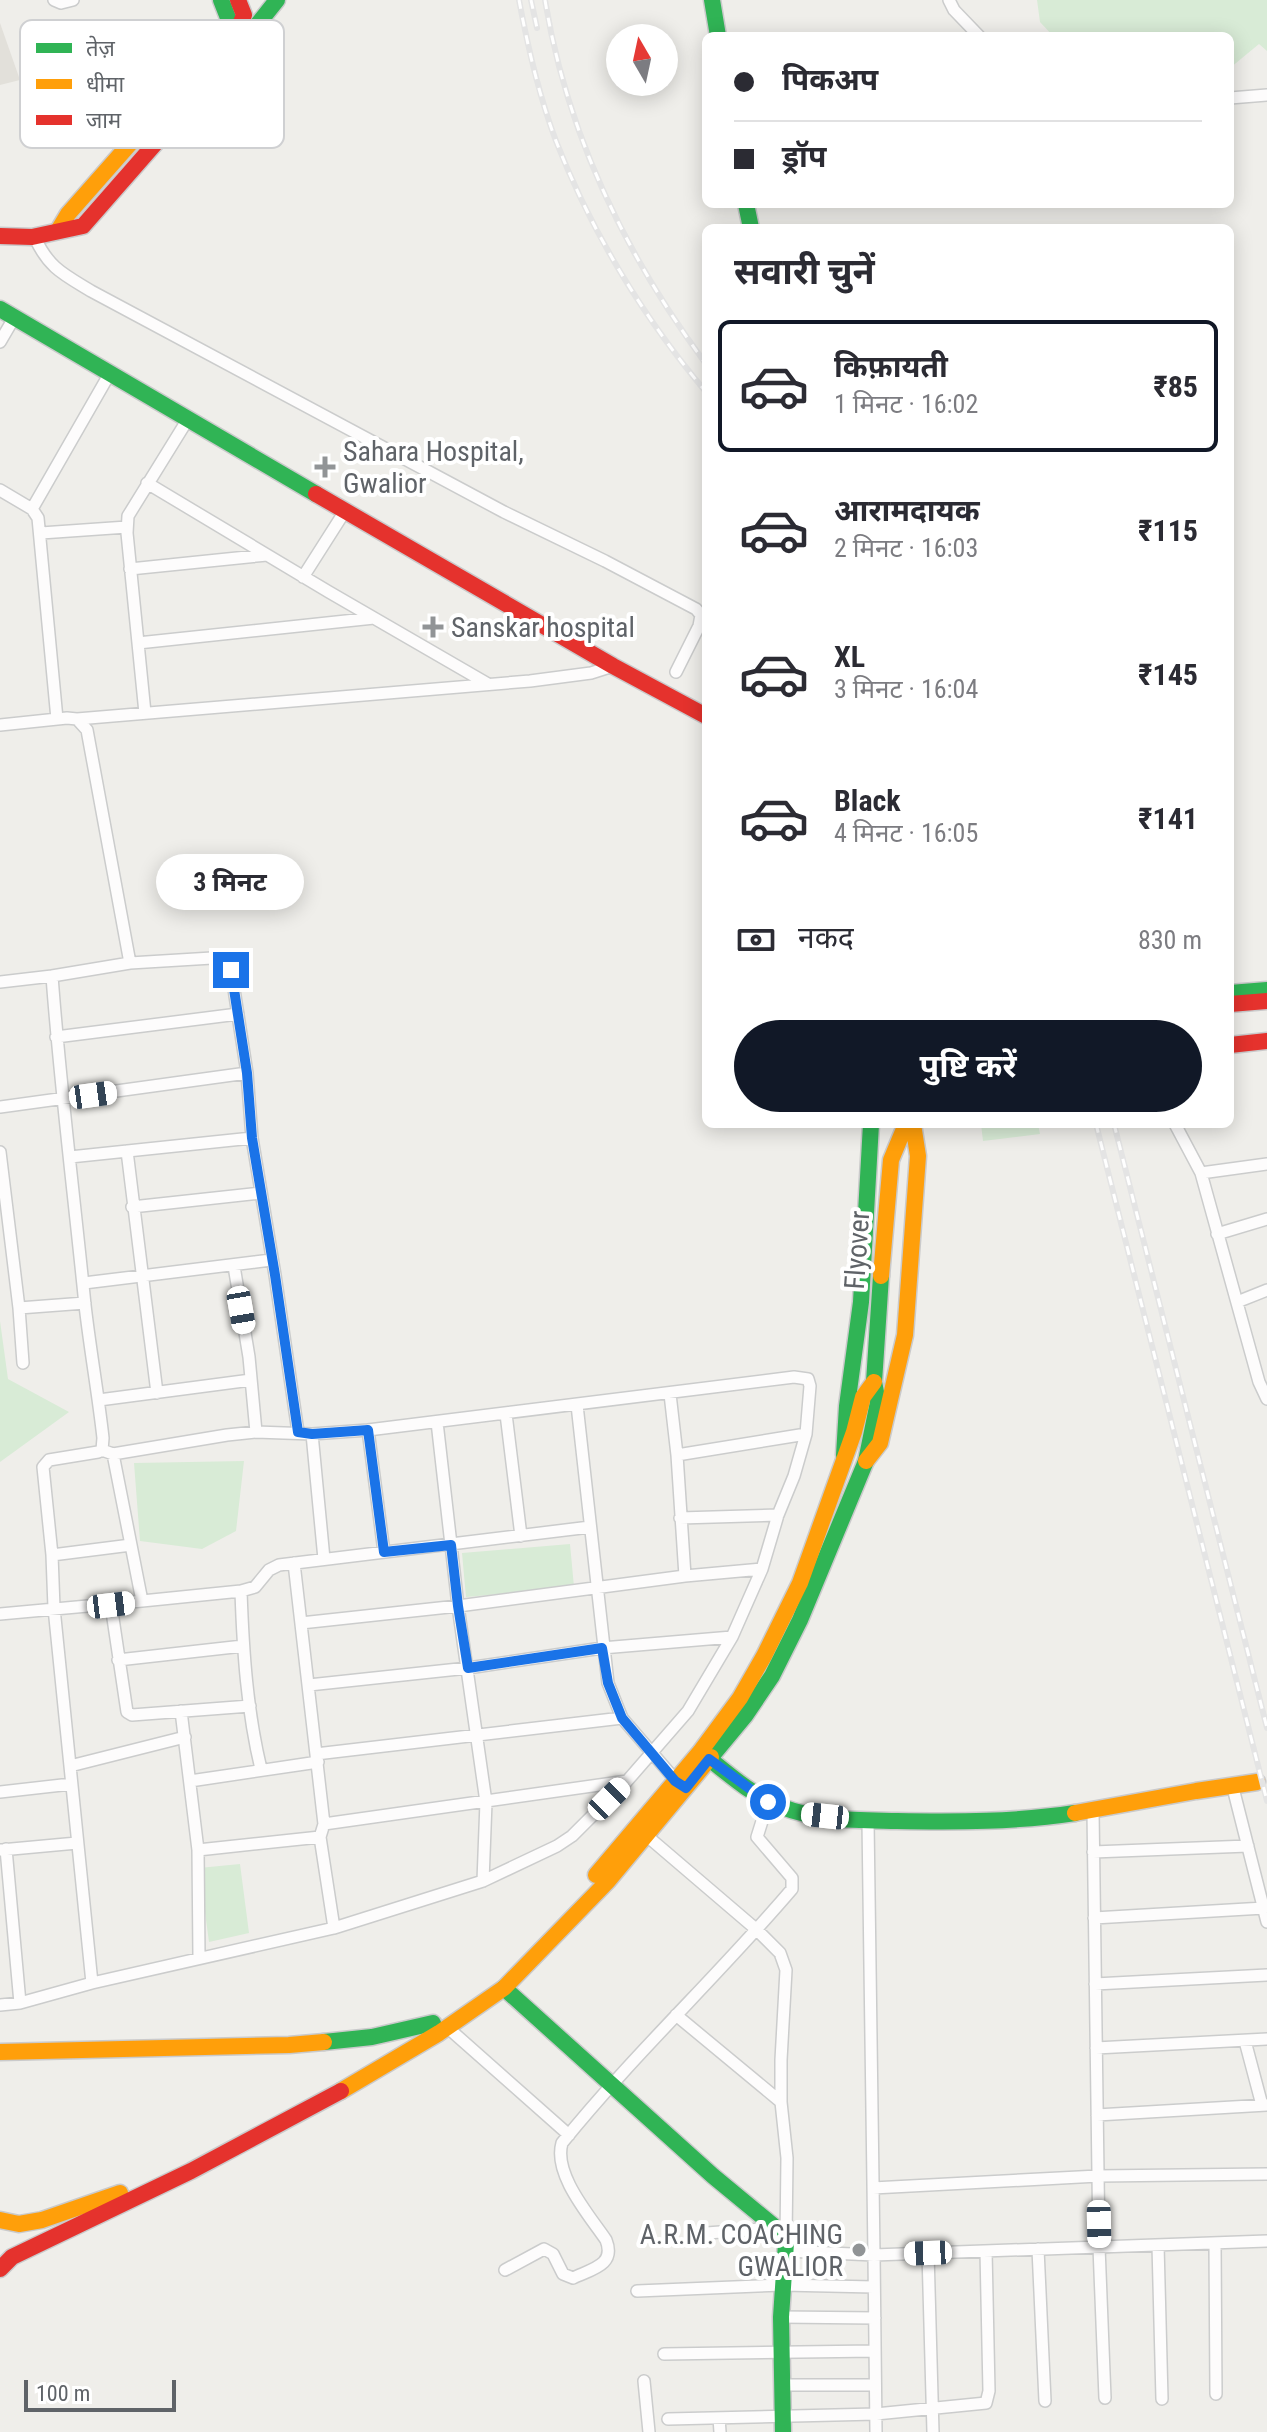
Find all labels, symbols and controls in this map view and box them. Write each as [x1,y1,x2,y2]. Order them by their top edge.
legend [20,20,284,148]
north arrow [606,24,678,96]
map controls [606,24,678,96]
text: तेज़ [86,35,116,61]
text: पिकअप [782,62,878,97]
text: धीमा [86,72,124,97]
text: जाम [86,108,122,133]
text: ड्रॉप [782,139,826,174]
text: सवारी चुनें [734,251,875,293]
text: किफ़ायती [834,349,948,384]
icon: car [738,350,810,422]
text: ₹85 [1153,369,1198,404]
text: 1 मिनट · 16:02 [834,389,978,419]
place label: Sahara Hospital, Gwalior [343,435,524,500]
marker: Sahara Hospital, Gwalior [314,456,336,478]
text: आरामदायक [834,493,980,528]
icon: car [738,494,810,566]
text: ₹115 [1138,513,1198,548]
text: 2 मिनट · 16:03 [834,533,978,563]
place label: Sanskar hospital [451,611,635,644]
marker: Sanskar hospital [422,616,444,638]
icon: car [738,638,810,710]
text: XL [834,639,865,674]
text: ₹145 [1138,657,1198,692]
text: 3 मिनट · 16:04 [834,674,978,704]
icon: car [738,782,810,854]
text: Black [834,783,901,818]
text: ₹141 [1138,801,1198,836]
text: 4 मिनट · 16:05 [834,818,978,848]
callout: 3 मिनट [157,854,305,910]
text: 3 मिनट [193,867,267,897]
icon: cash [734,918,778,962]
text: नकद [798,920,854,955]
text: 830 m [1138,925,1202,955]
route end [213,952,249,988]
button: पुष्टि करें [734,1020,1202,1112]
car [68,1080,118,1110]
street label: Flyover [838,1210,876,1290]
car [225,1284,257,1336]
car [86,1590,136,1620]
car [584,1774,634,1824]
route start [750,1784,786,1820]
car [800,1802,850,1830]
car [1087,2200,1111,2248]
place label: A.R.M. COACHING GWALIOR [640,2218,843,2283]
car [904,2240,952,2266]
marker: A.R.M. COACHING GWALIOR [850,2241,868,2259]
scale bar [24,2376,176,2412]
text: 100 m [36,2381,90,2406]

